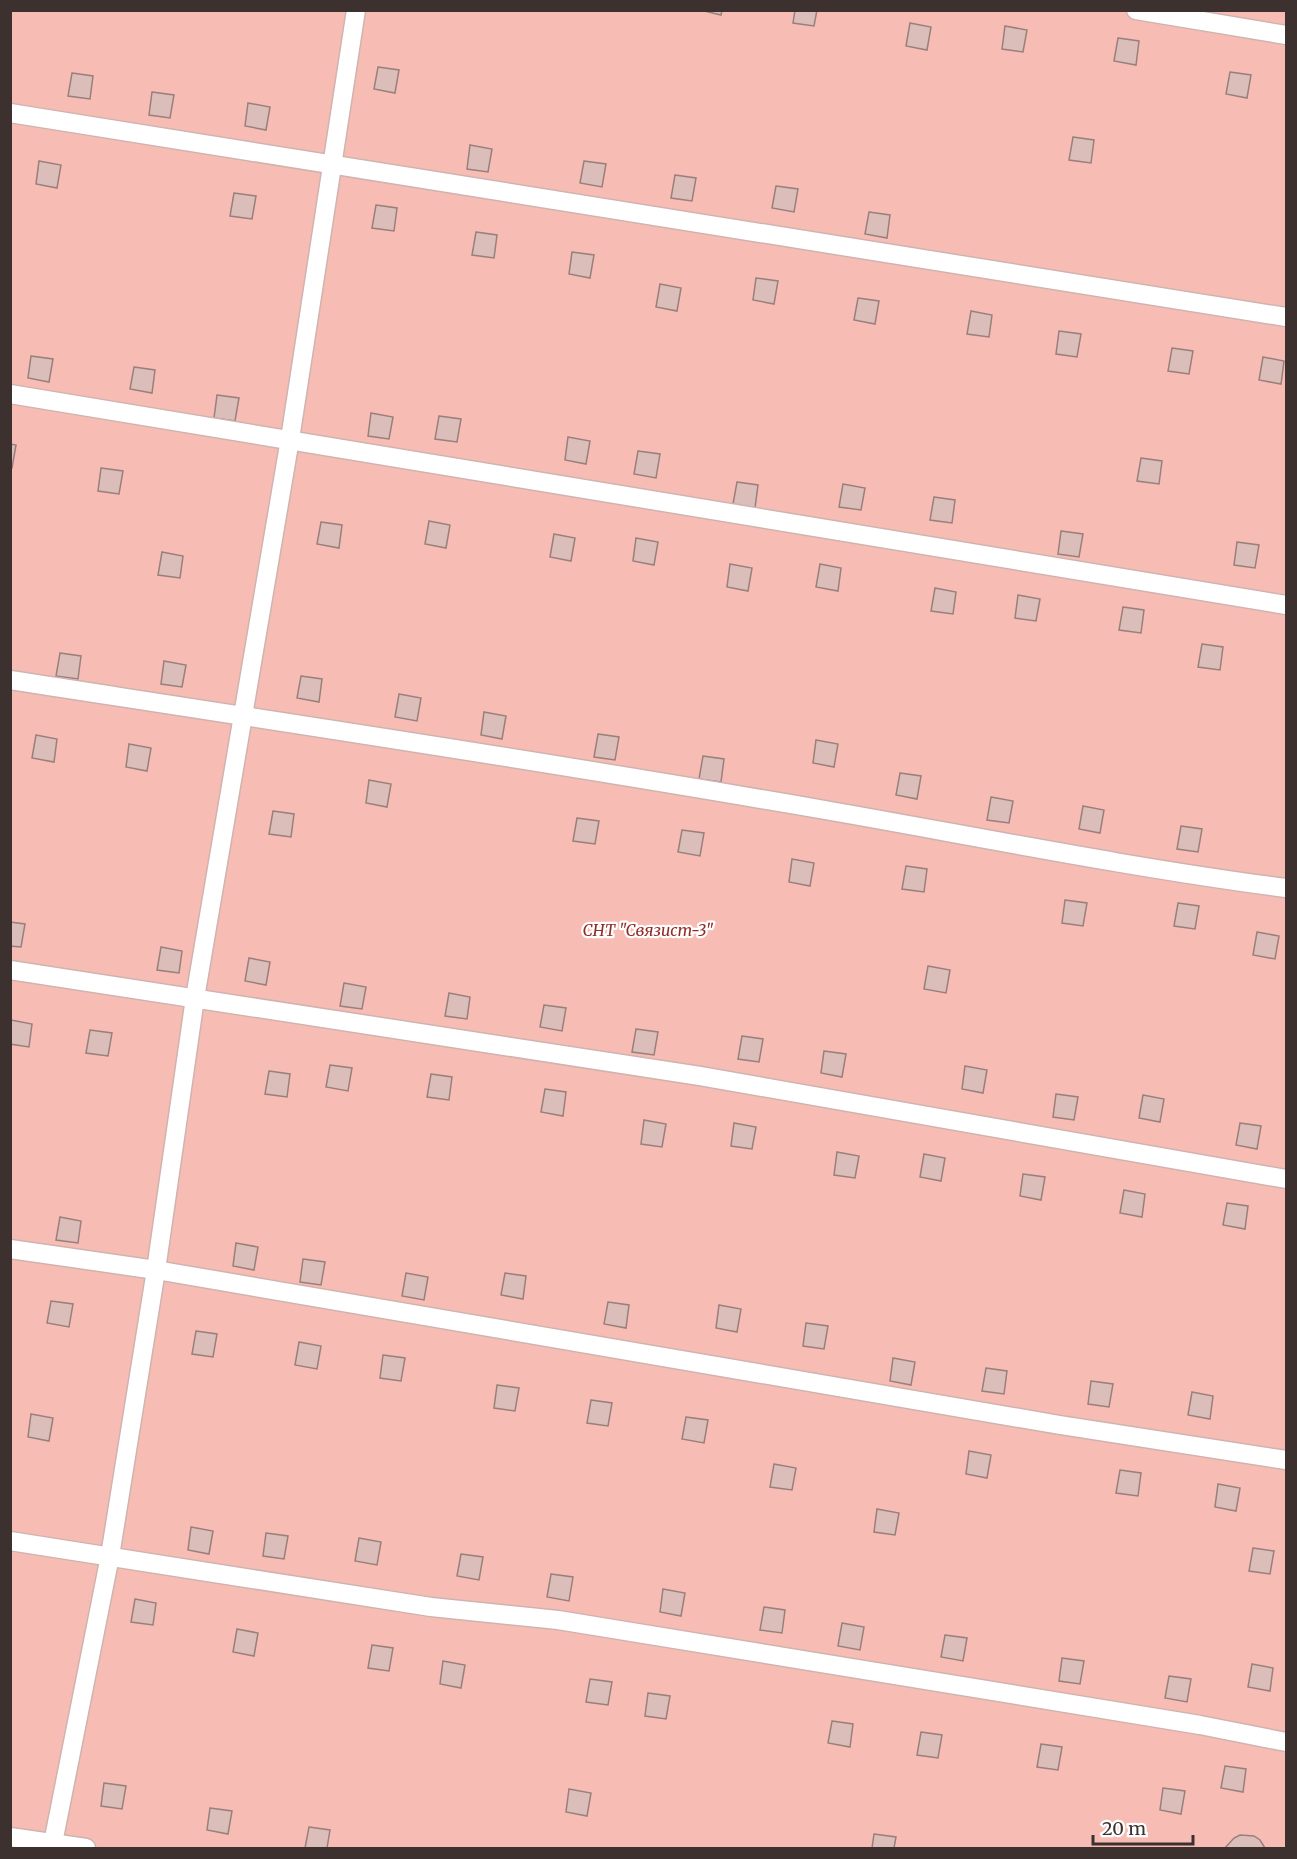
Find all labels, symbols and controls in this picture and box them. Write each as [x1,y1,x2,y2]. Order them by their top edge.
park label: СНТ "Связист-3" [582,920,714,940]
scale bar [1093,1808,1194,1846]
text: 20 m [1102,1817,1146,1840]

